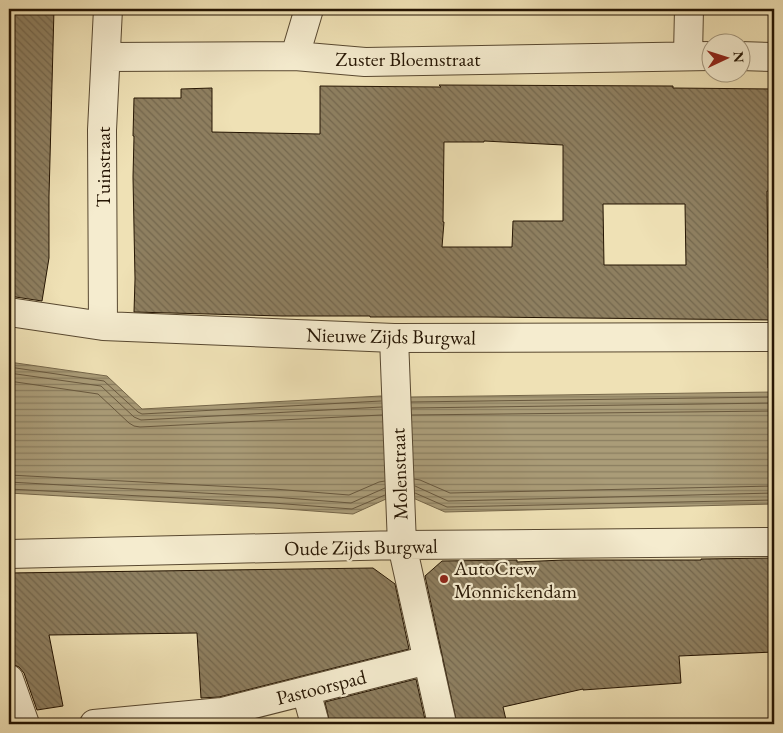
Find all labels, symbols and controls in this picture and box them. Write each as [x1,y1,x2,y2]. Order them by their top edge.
north arrow [700,32,750,82]
street label: Zuster Bloemstraat [335,46,481,72]
text: N [730,51,748,64]
street label: Tuinstraat [90,126,116,208]
street label: Nieuwe Zijds Burgwal [306,322,476,350]
street label: Molenstraat [384,427,414,520]
street label: Oude Zijds Burgwal [284,533,438,561]
place label: AutoCrew Monnickendam [453,555,578,604]
marker: AutoCrew Monnickendam [438,573,450,585]
street label: Pastoorspad [273,663,370,711]

